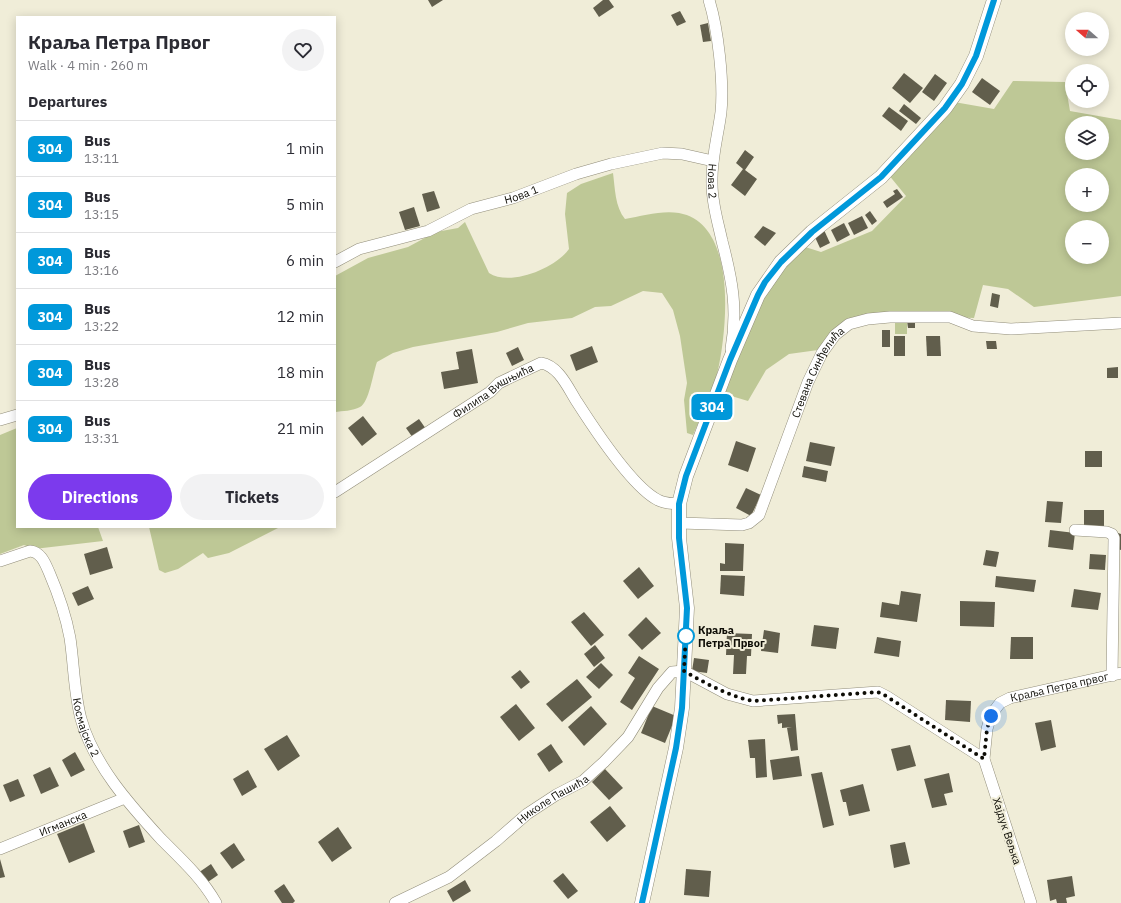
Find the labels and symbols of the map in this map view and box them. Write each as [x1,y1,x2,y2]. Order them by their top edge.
north arrow [1065,12,1109,56]
street label: Нова 2 [705,163,720,199]
street label: Нова 1 [503,182,540,207]
street label: Стевана Синђелића [788,323,847,420]
street label: Филипа Вишњића [450,360,536,421]
line badge: 304 [689,394,735,420]
place label: Краља Петра Првог [698,623,765,650]
marker: Краља Петра Првог [677,627,695,645]
street label: Краља Петра првог [1009,669,1110,705]
street label: Космајска 2 [70,697,103,759]
your location [981,706,1001,726]
street label: Николе Пашића [514,772,592,827]
street label: Хајдук Вељка [990,796,1024,866]
street label: Игманска [37,807,89,839]

